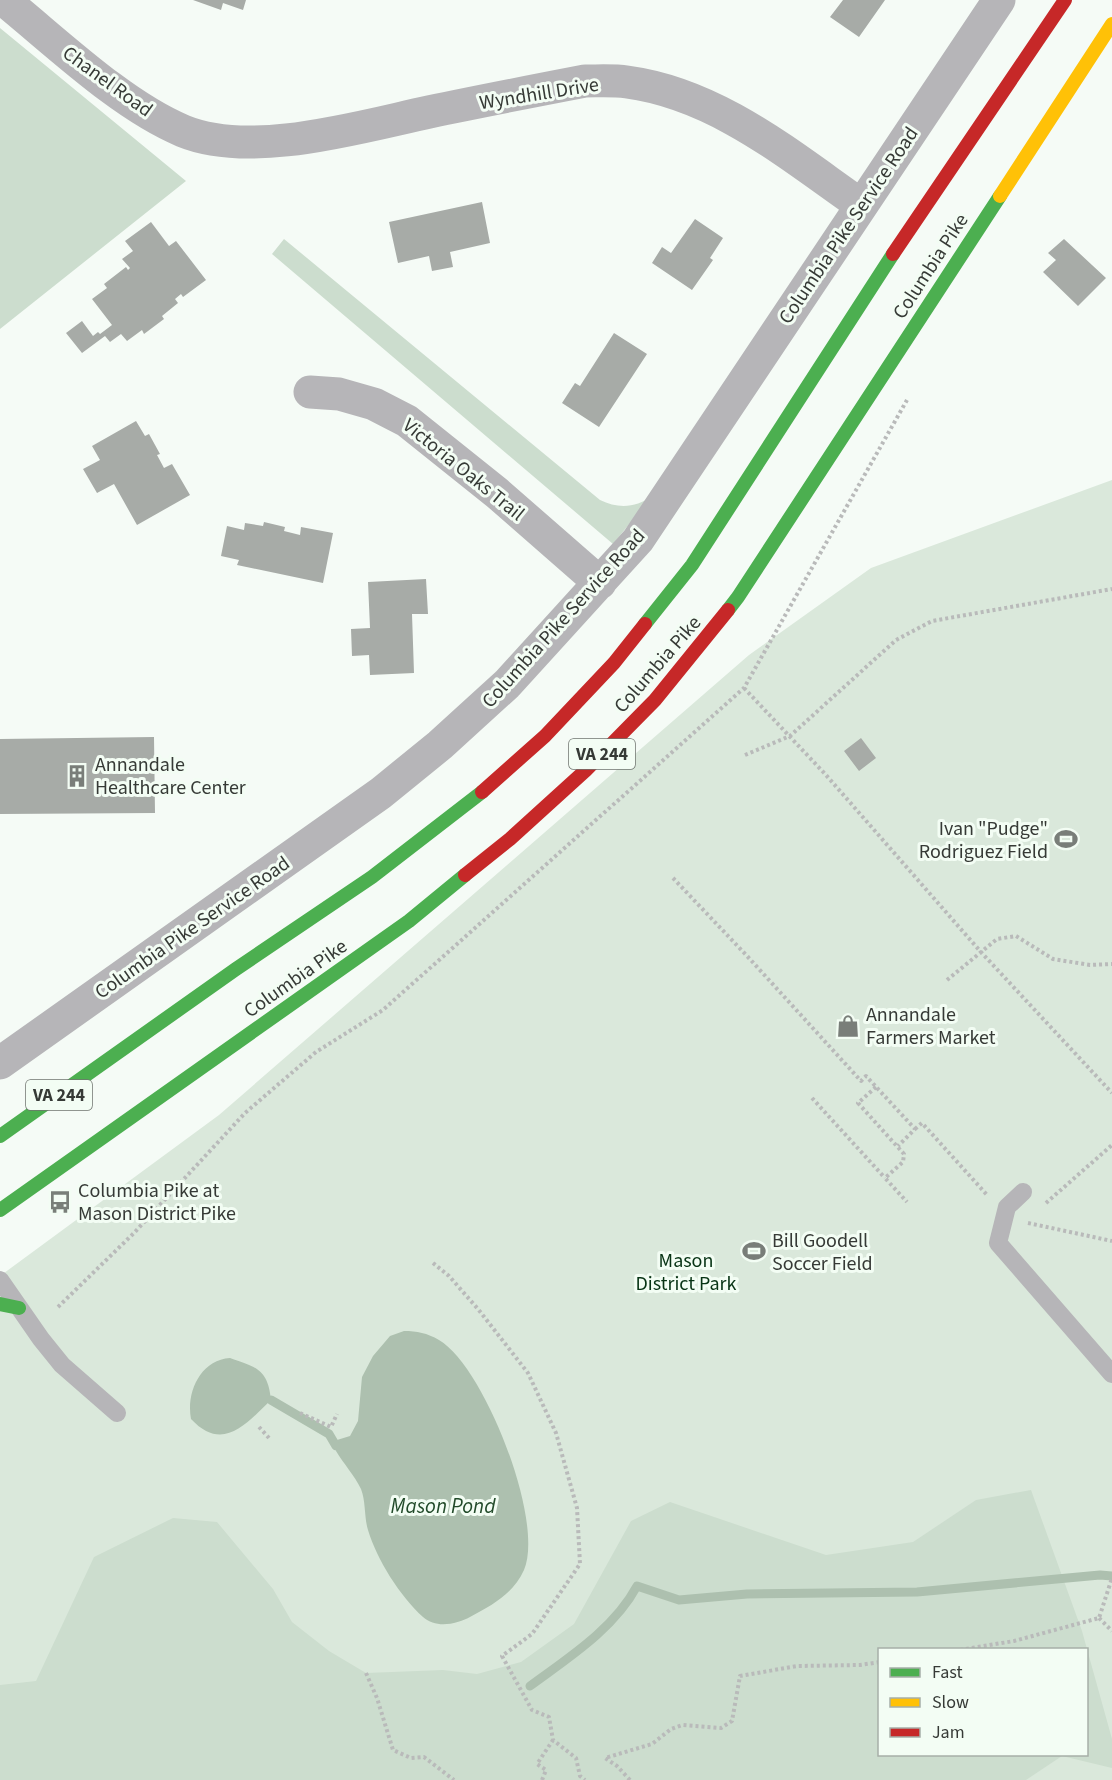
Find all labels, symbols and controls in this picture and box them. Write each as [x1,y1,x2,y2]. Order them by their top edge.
street label: Chanel Road [57,40,158,124]
street label: Wyndhill Drive [477,71,601,117]
street label: Columbia Pike Service Road [772,121,925,330]
street label: Columbia Pike [886,208,975,325]
street label: Victoria Oaks Trail [396,412,530,528]
street label: Columbia Pike Service Road [476,523,652,714]
street label: Columbia Pike [608,610,708,719]
road number: VA 244 [569,739,635,769]
place label: Annandale Healthcare Center [95,751,246,802]
building icon: Annandale Healthcare Center [64,763,90,789]
place label: Ivan "Pudge" Rodriguez Field [919,815,1048,866]
sports icon: Ivan "Pudge" Rodriguez Field [1053,826,1079,852]
street label: Columbia Pike Service Road [90,851,294,1003]
street label: Columbia Pike [239,934,351,1022]
place label: Annandale Farmers Market [866,1001,996,1052]
shop icon: Annandale Farmers Market [835,1013,861,1039]
road number: VA 244 [26,1080,92,1110]
place label: Columbia Pike at Mason District Pike [78,1177,236,1228]
bus stop icon: Columbia Pike at Mason District Pike [47,1189,73,1215]
place label: Bill Goodell Soccer Field [772,1227,873,1278]
sports icon: Bill Goodell Soccer Field [741,1238,767,1264]
park label: Mason District Park [636,1247,737,1298]
water label: Mason Pond [391,1491,496,1521]
legend [878,1648,1088,1756]
text: Fast [932,1660,963,1685]
text: Slow [932,1690,969,1715]
text: Jam [932,1720,965,1745]

